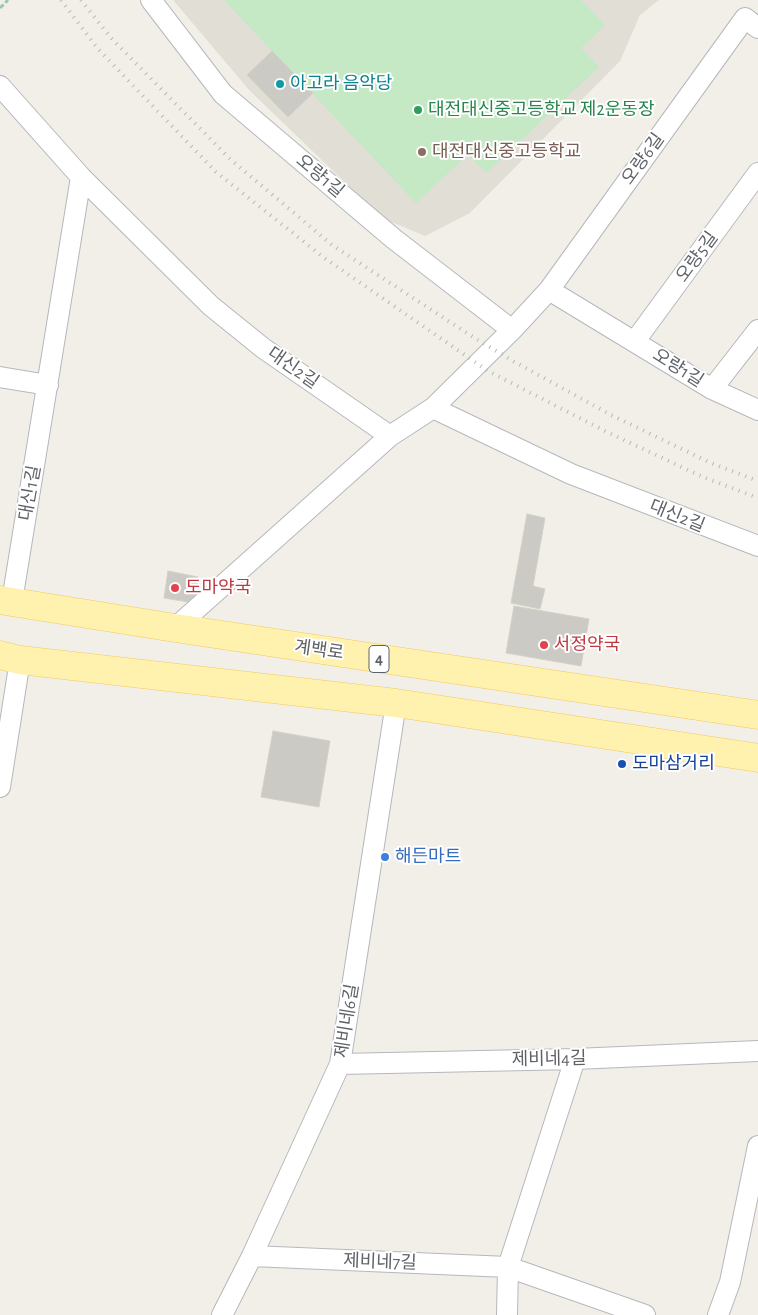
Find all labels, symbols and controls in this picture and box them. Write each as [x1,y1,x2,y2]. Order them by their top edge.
place label: 아고라 음악당 [290,73,392,95]
marker: 아고라 음악당 [274,78,286,90]
place label: 대전대신중고등학교 제2운동장 [428,99,654,121]
marker: 대전대신중고등학교 제2운동장 [412,104,424,116]
street label: 오량6길 [617,129,669,189]
place label: 대전대신중고등학교 [432,141,581,163]
marker: 대전대신중고등학교 [416,146,428,158]
street label: 오량1길 [292,150,348,202]
street label: 오량5길 [671,228,723,286]
street label: 대신2길 [263,343,323,393]
street label: 오량1길 [649,344,707,392]
street label: 대신1길 [15,464,45,522]
street label: 대신2길 [646,495,708,537]
place label: 도마약국 [185,577,251,599]
marker: 도마약국 [169,582,181,594]
place label: 서정약국 [554,634,620,656]
street label: 계백로 [293,636,345,664]
marker: 서정약국 [538,639,550,651]
road number: 4 [369,646,389,672]
place label: 도마삼거리 [632,753,715,775]
marker: 도마삼거리 [616,758,628,770]
place label: 해든마트 [395,846,461,868]
marker: 해든마트 [379,851,391,863]
street label: 제비네6길 [330,982,364,1060]
street label: 제비네4길 [511,1048,587,1070]
street label: 제비네7길 [343,1250,417,1274]

